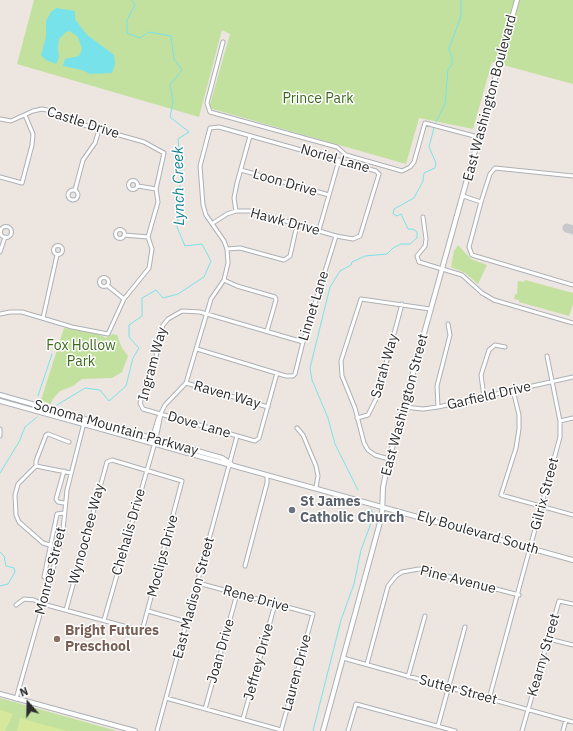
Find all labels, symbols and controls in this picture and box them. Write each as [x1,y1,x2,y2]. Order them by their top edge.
street label: East Washington Boulevard [460,13,520,183]
park label: Prince Park [282,91,354,107]
street label: Castle Drive [45,103,121,143]
street label: Noriel Lane [298,141,372,177]
water label: Lynch Creek [169,146,189,226]
street label: Loon Drive [251,166,319,200]
street label: Hawk Drive [248,205,322,239]
street label: Linnet Lane [295,269,333,343]
street label: Ingram Way [135,325,171,403]
street label: Sarah Way [368,332,402,400]
street label: East Washington Street [378,332,432,478]
park label: Fox Hollow Park [46,338,116,370]
street label: Raven Way [192,377,262,413]
street label: Garfield Drive [445,378,533,414]
street label: Sonoma Mountain Parkway [32,396,200,460]
street label: Dove Lane [165,408,233,442]
street label: Gilrix Street [527,456,563,532]
street label: Wynoochee Way [65,482,109,586]
street label: Chehalis Drive [109,487,149,577]
place label: St James Catholic Church [300,494,404,526]
marker: St James Catholic Church [287,505,297,515]
street label: Ely Boulevard South [415,508,541,558]
street label: Moclips Drive [144,513,182,599]
street label: Monroe Street [32,526,70,616]
street label: East Madison Street [170,535,218,661]
street label: Pine Avenue [418,562,498,598]
street label: Rene Drive [221,582,291,616]
street label: Kearny Street [524,612,564,698]
street label: Joan Drive [204,617,238,685]
street label: Jeffrey Drive [241,621,277,703]
place label: Bright Futures Preschool [65,623,159,656]
street label: Lauren Drive [279,633,315,713]
marker: Bright Futures Preschool [52,634,62,644]
street label: Sutter Street [417,671,499,709]
north arrow [8,683,48,723]
text: N [18,684,30,700]

